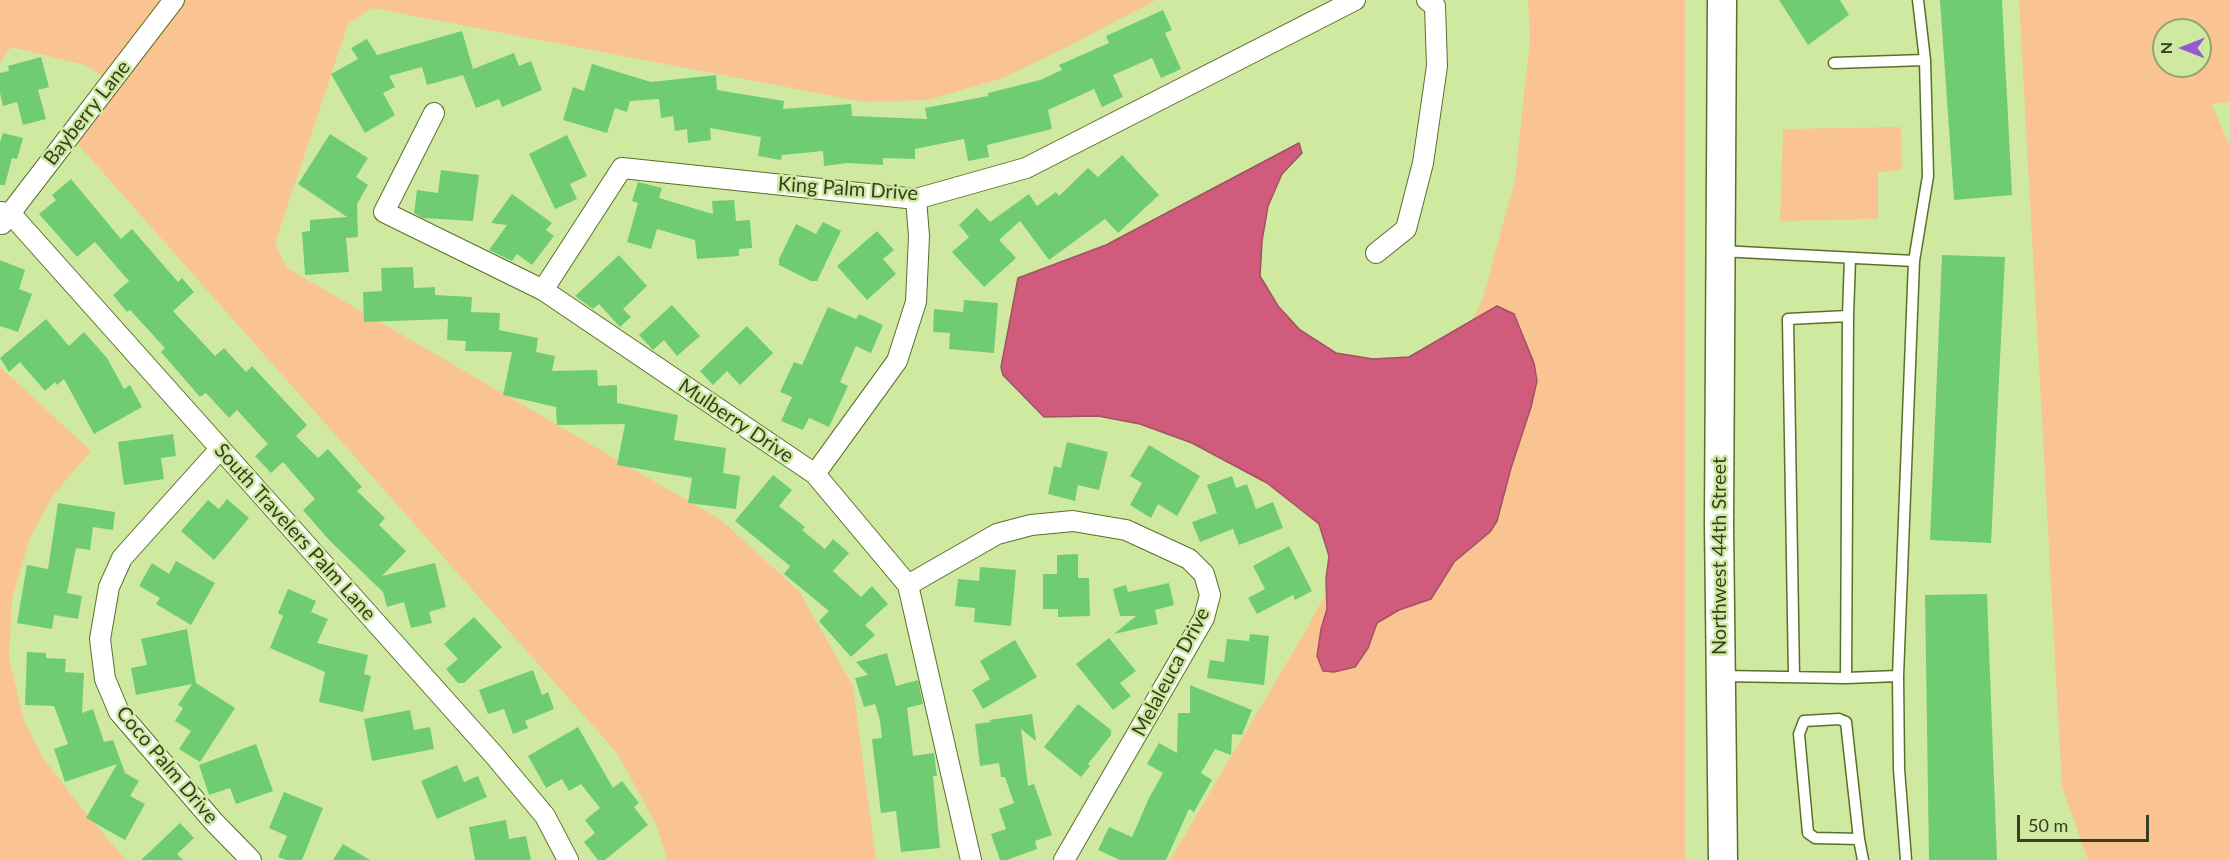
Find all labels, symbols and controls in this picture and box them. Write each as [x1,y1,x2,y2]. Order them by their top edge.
north arrow [2152,18,2212,78]
text: N [2156,42,2175,54]
street label: Bayberry Lane [39,56,135,170]
street label: King Palm Drive [777,172,919,206]
street label: Mulberry Drive [674,374,798,468]
street label: South Travelers Palm Lane [209,439,381,625]
street label: Northwest 44th Street [1708,457,1732,655]
street label: Melaleuca Drive [1127,604,1215,740]
street label: Coco Palm Drive [111,701,223,829]
scale bar [2020,803,2152,841]
text: 50 m [2028,814,2068,836]

